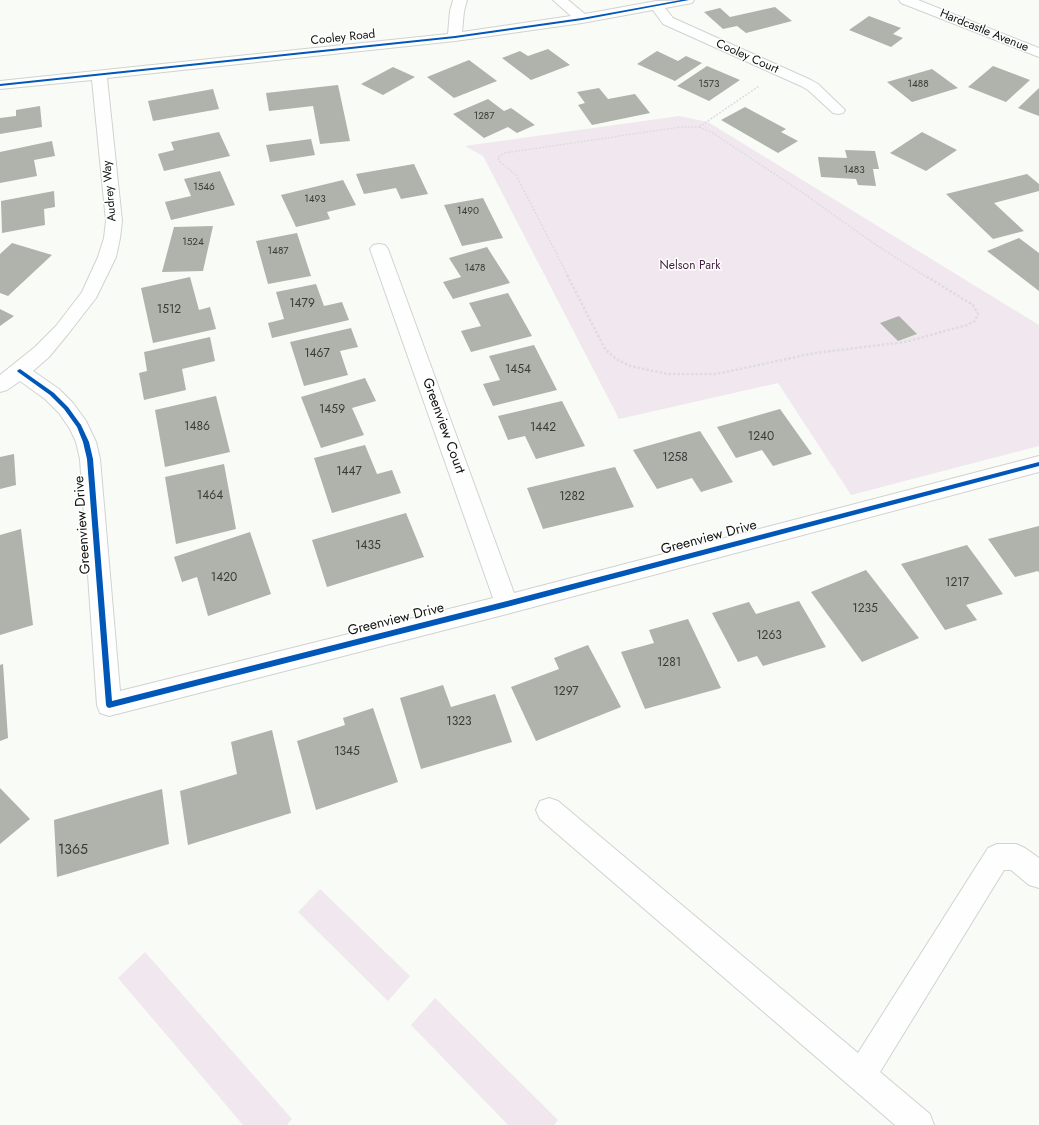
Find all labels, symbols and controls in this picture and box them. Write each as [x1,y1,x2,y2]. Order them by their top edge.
street label: Hardcastle Avenue [938,7,1030,55]
street label: Cooley Road [310,27,376,49]
street label: Cooley Court [713,37,781,77]
house number: 1573 [699,79,719,91]
house number: 1488 [907,79,929,91]
house number: 1287 [474,111,494,123]
street label: Audrey Way [100,160,120,222]
house number: 1483 [843,165,865,177]
house number: 1546 [193,182,215,194]
house number: 1493 [304,194,326,206]
house number: 1490 [457,206,479,218]
house number: 1524 [182,237,204,249]
house number: 1487 [268,246,288,258]
park label: Nelson Park [660,259,720,273]
house number: 1478 [464,263,486,275]
house number: 1479 [289,297,315,311]
house number: 1512 [157,303,181,317]
house number: 1467 [304,347,330,361]
house number: 1454 [505,363,531,377]
street label: Greenview Court [418,376,468,476]
house number: 1459 [319,403,345,417]
house number: 1486 [184,420,210,434]
house number: 1442 [530,421,556,435]
house number: 1240 [748,430,774,444]
house number: 1258 [662,451,688,465]
house number: 1447 [336,465,362,479]
street label: Greenview Drive [71,475,95,575]
house number: 1464 [197,489,223,503]
house number: 1282 [559,490,585,504]
street label: Greenview Drive [659,517,759,559]
house number: 1435 [355,539,381,553]
house number: 1420 [211,571,237,585]
house number: 1217 [945,576,969,590]
street label: Greenview Drive [346,600,446,640]
house number: 1235 [852,602,878,616]
house number: 1263 [756,629,782,643]
house number: 1281 [657,656,681,670]
house number: 1297 [553,685,579,699]
house number: 1323 [446,715,472,729]
house number: 1345 [334,745,360,759]
house number: 1365 [58,843,88,859]

